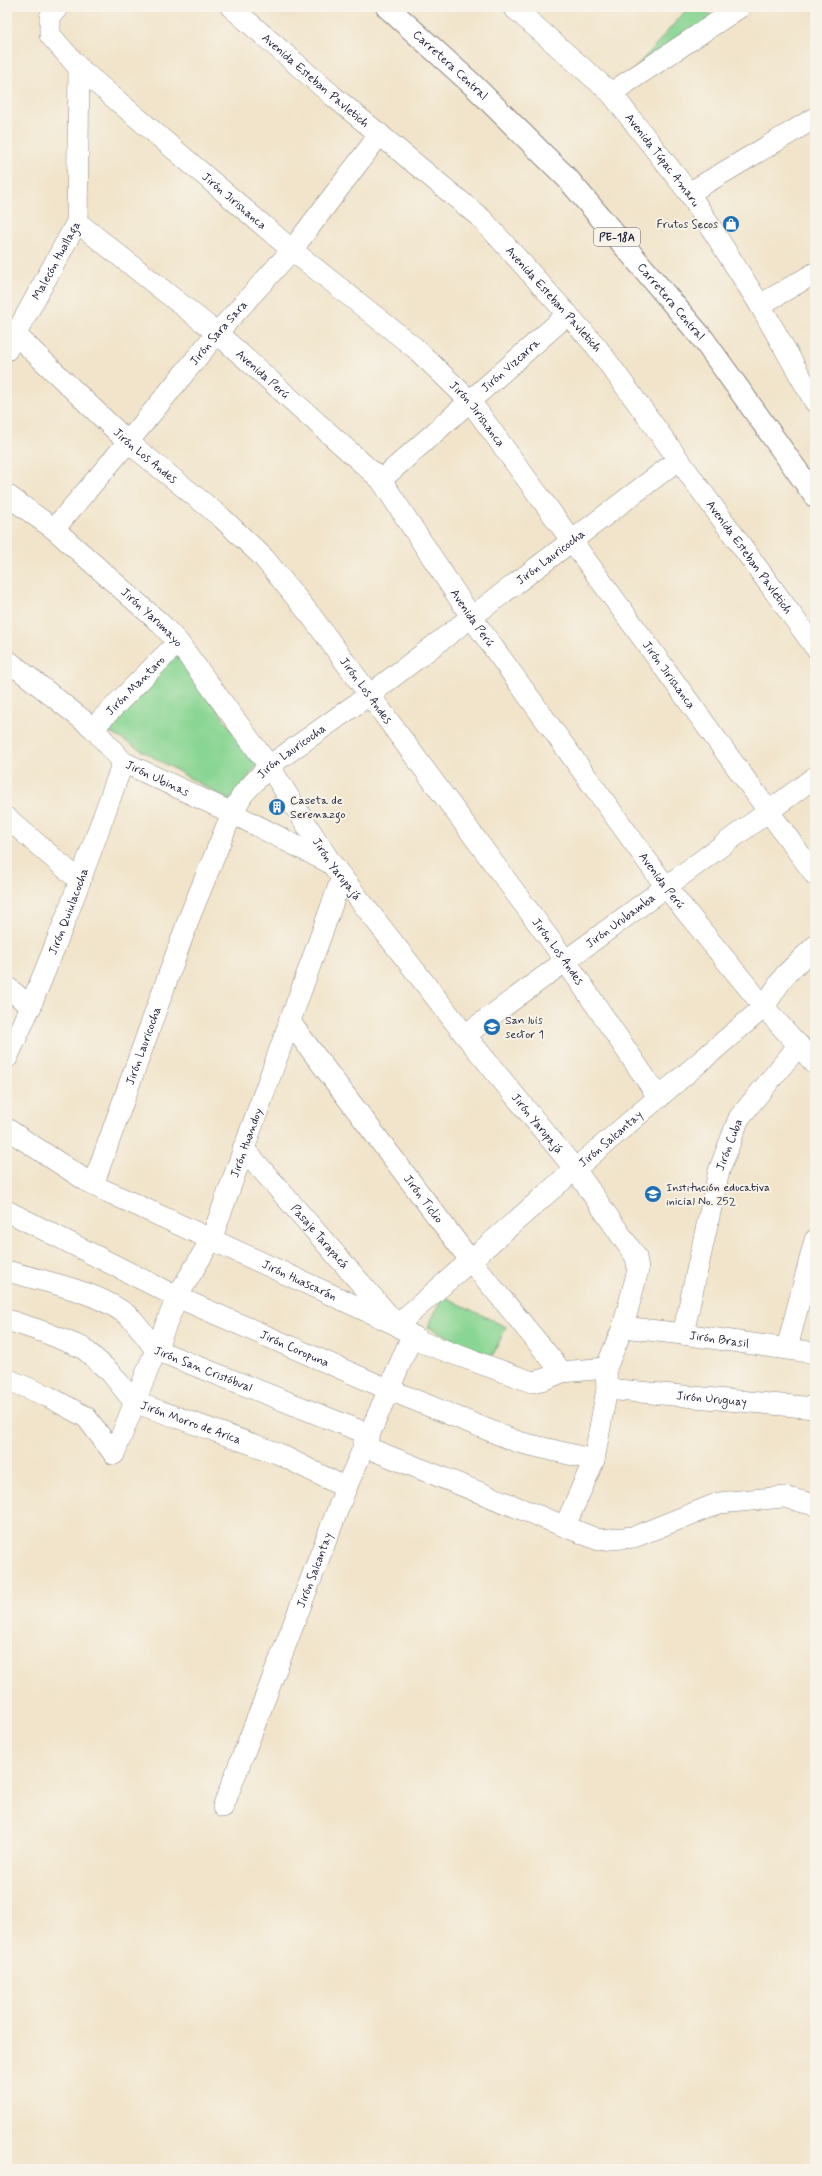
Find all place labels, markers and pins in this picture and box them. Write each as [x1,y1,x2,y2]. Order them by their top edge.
shop icon: Frutos Secos [721,214,741,234]
place label: Frutos Secos [656,217,719,233]
place label: Caseta de Serenazgo [290,793,346,824]
building icon: Caseta de Serenazgo [267,797,287,817]
place label: San luis sector 1 [505,1013,544,1043]
school or university icon: San luis sector 1 [482,1017,502,1037]
place label: Institución educativa inicial No. 252 [666,1180,770,1210]
school or university icon: Institución educativa inicial No. 252 [643,1184,663,1204]

